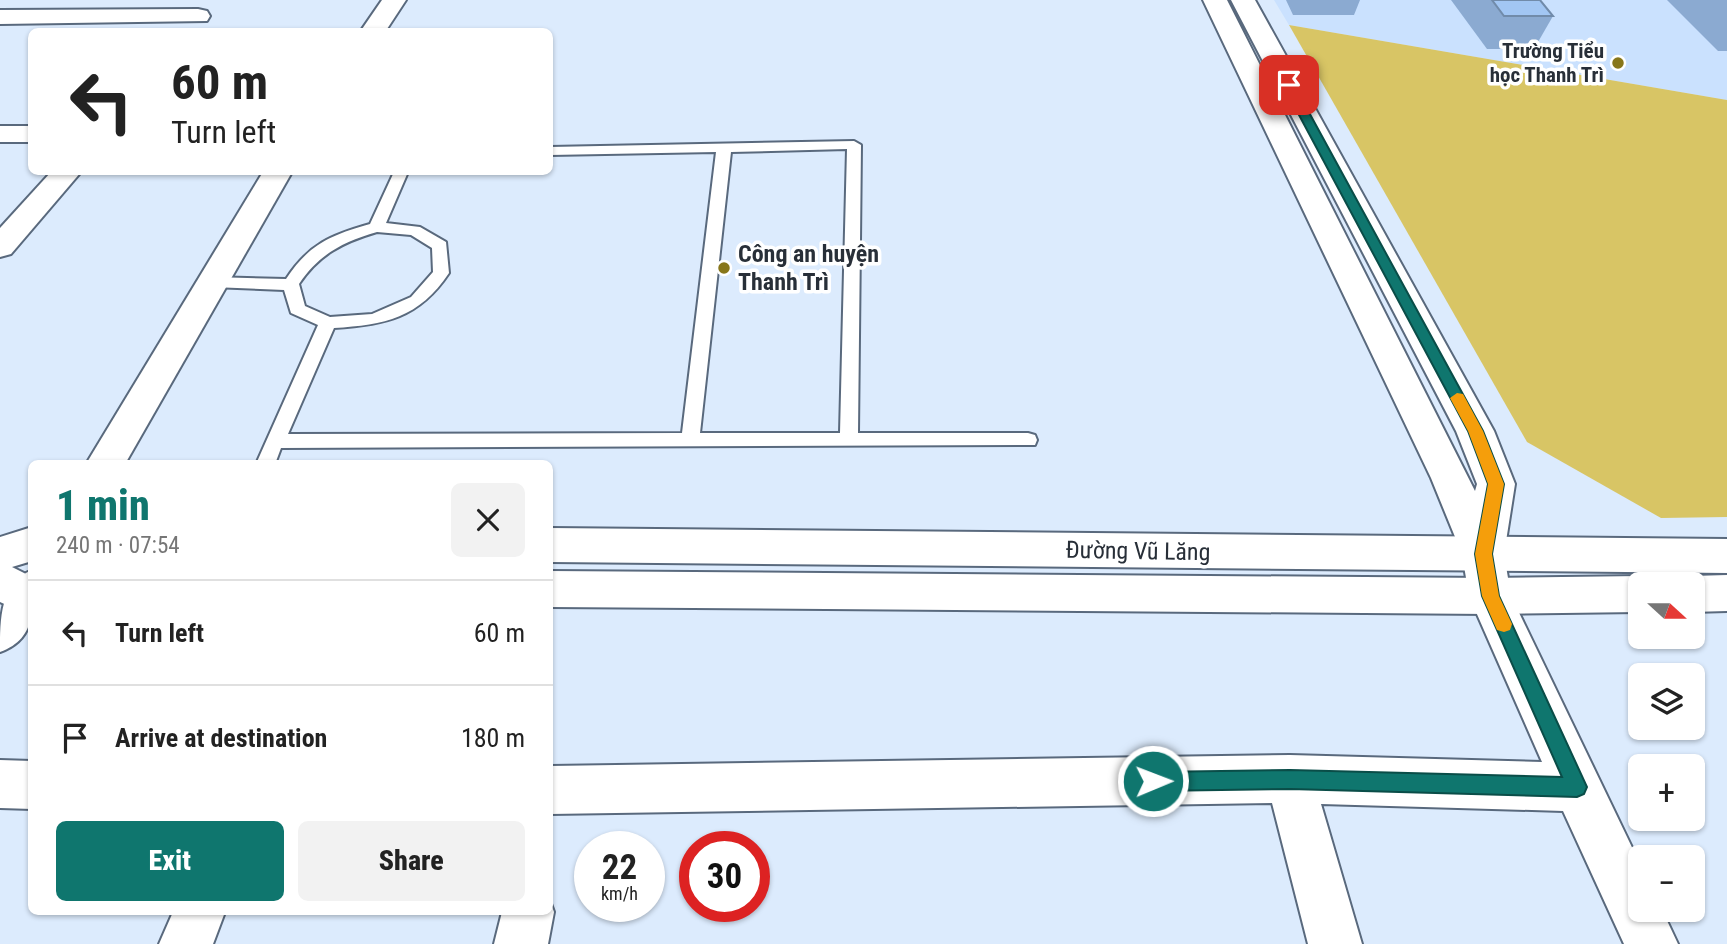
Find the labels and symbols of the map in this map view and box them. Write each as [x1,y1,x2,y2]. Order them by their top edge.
place label: Trường Tiểu học Thanh Trì [1490,39,1604,87]
pin [1259,55,1319,115]
marker: Trường Tiểu học Thanh Trì [1610,55,1626,71]
place label: Công an huyện Thanh Trì [738,240,879,296]
marker: Công an huyện Thanh Trì [716,260,732,276]
street label: Đường Vũ Lăng [1065,536,1211,566]
north arrow [1628,572,1704,649]
position arrow [1116,744,1190,818]
speed limit sign: 30 [679,831,770,922]

